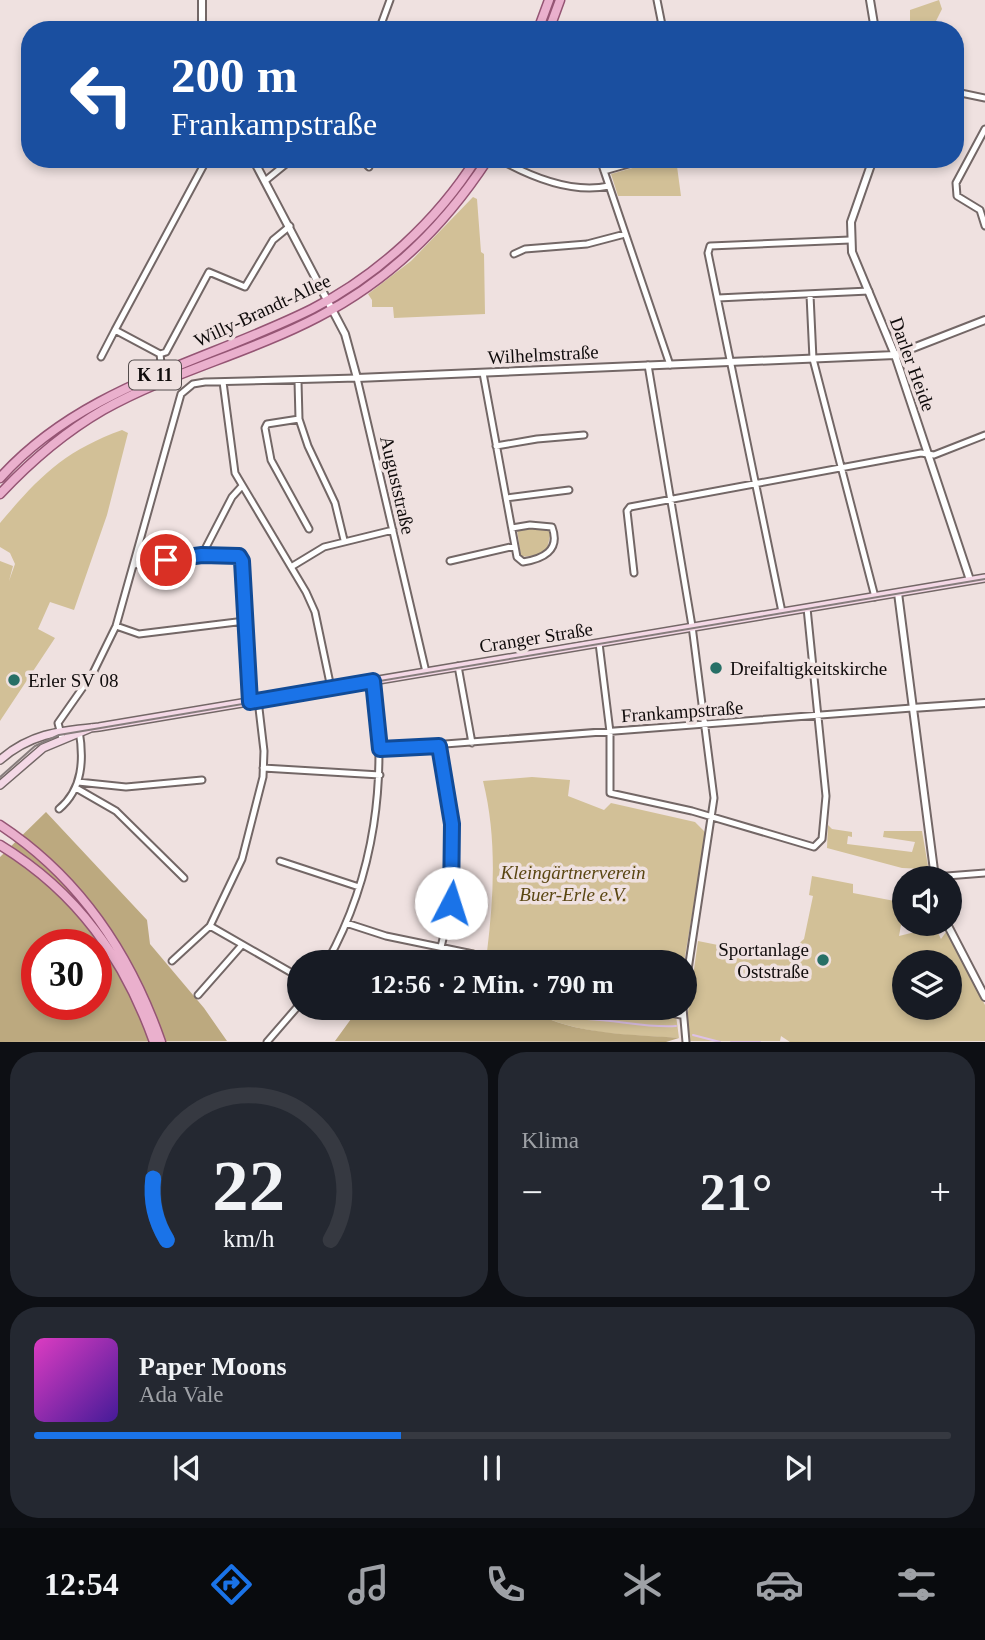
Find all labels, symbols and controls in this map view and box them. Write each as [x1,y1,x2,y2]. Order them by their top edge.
text: 200 m [171,48,298,103]
icon: left [56,49,147,140]
text: Frankampstraße [171,106,377,142]
street label: Willy-Brandt-Allee [191,270,334,351]
street label: Darler Heide [886,314,939,414]
street label: Wilhelmstraße [487,341,599,368]
road number: K 11 [129,360,181,390]
street label: Auguststraße [376,434,419,536]
pin [136,530,196,590]
icon: arrive [147,541,185,579]
street label: Cranger Straße [478,618,594,657]
place label: Dreifaltigkeitskirche [730,658,887,679]
marker: Dreifaltigkeitskirche [708,660,724,676]
place label: Erler SV 08 [28,670,118,691]
marker: Erler SV 08 [6,672,22,688]
street label: Frankampstraße [620,697,744,726]
park label: Kleingärtnerverein Buer-Erle e.V. [500,862,645,905]
position arrow [414,866,488,940]
map controls [892,866,962,1020]
button: sound [892,866,962,936]
speed limit sign: 30 [21,929,112,1020]
place label: Sportanlage Oststraße [718,939,809,982]
button: layers [892,950,962,1020]
marker: Sportanlage Oststraße [815,952,831,968]
text: 12:56 · 2 Min. · 790 m [370,970,614,999]
text: Klima [522,1128,579,1153]
text: 22 [212,1146,285,1227]
text: 21° [700,1164,773,1221]
text: − [522,1171,543,1213]
text: + [930,1171,951,1213]
text: km/h [223,1225,275,1252]
text: Paper Moons [139,1352,287,1381]
text: Ada Vale [139,1382,224,1407]
icon: previous [168,1449,206,1487]
icon: pause [473,1449,511,1487]
icon: next [779,1449,817,1487]
icon: directions [207,1560,256,1609]
icon: music [344,1560,393,1609]
icon: phone [481,1560,530,1609]
icon: climate [618,1560,667,1609]
icon: car [755,1560,804,1609]
icon: filters [892,1560,941,1609]
text: 12:54 [44,1566,119,1602]

